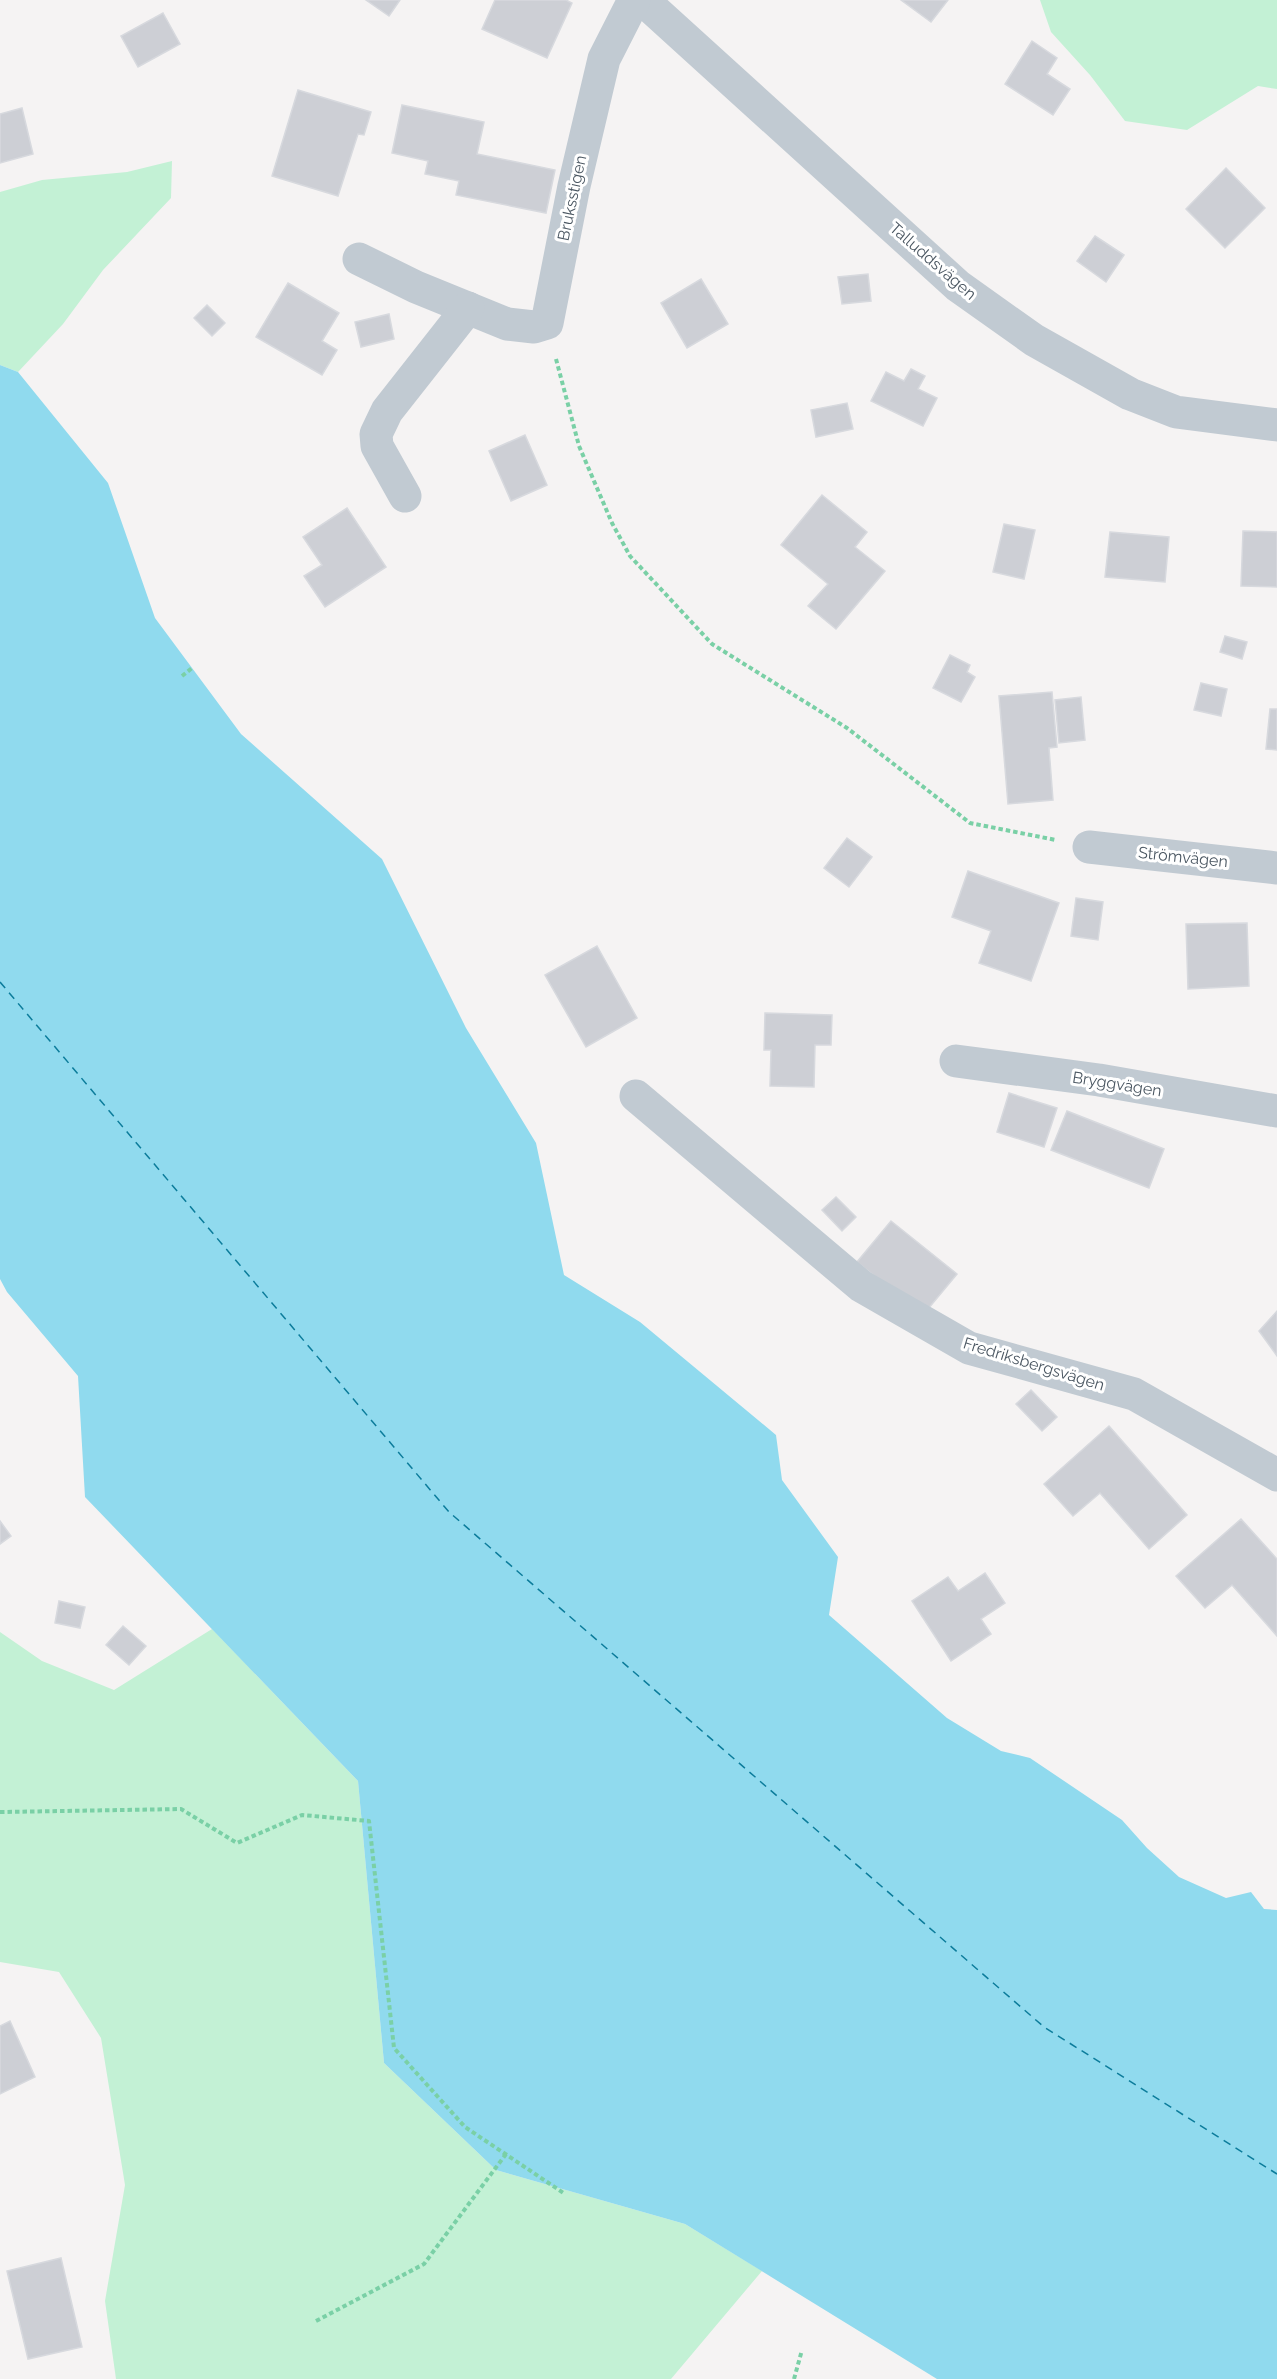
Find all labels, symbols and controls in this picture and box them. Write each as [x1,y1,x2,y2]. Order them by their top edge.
street label: Bruksstigen [554,153,590,243]
street label: Talluddsvägen [886,218,980,304]
street label: Strömvägen [1137,843,1229,871]
street label: Bryggvägen [1071,1068,1163,1100]
street label: Fredriksbergsvägen [961,1333,1107,1395]

